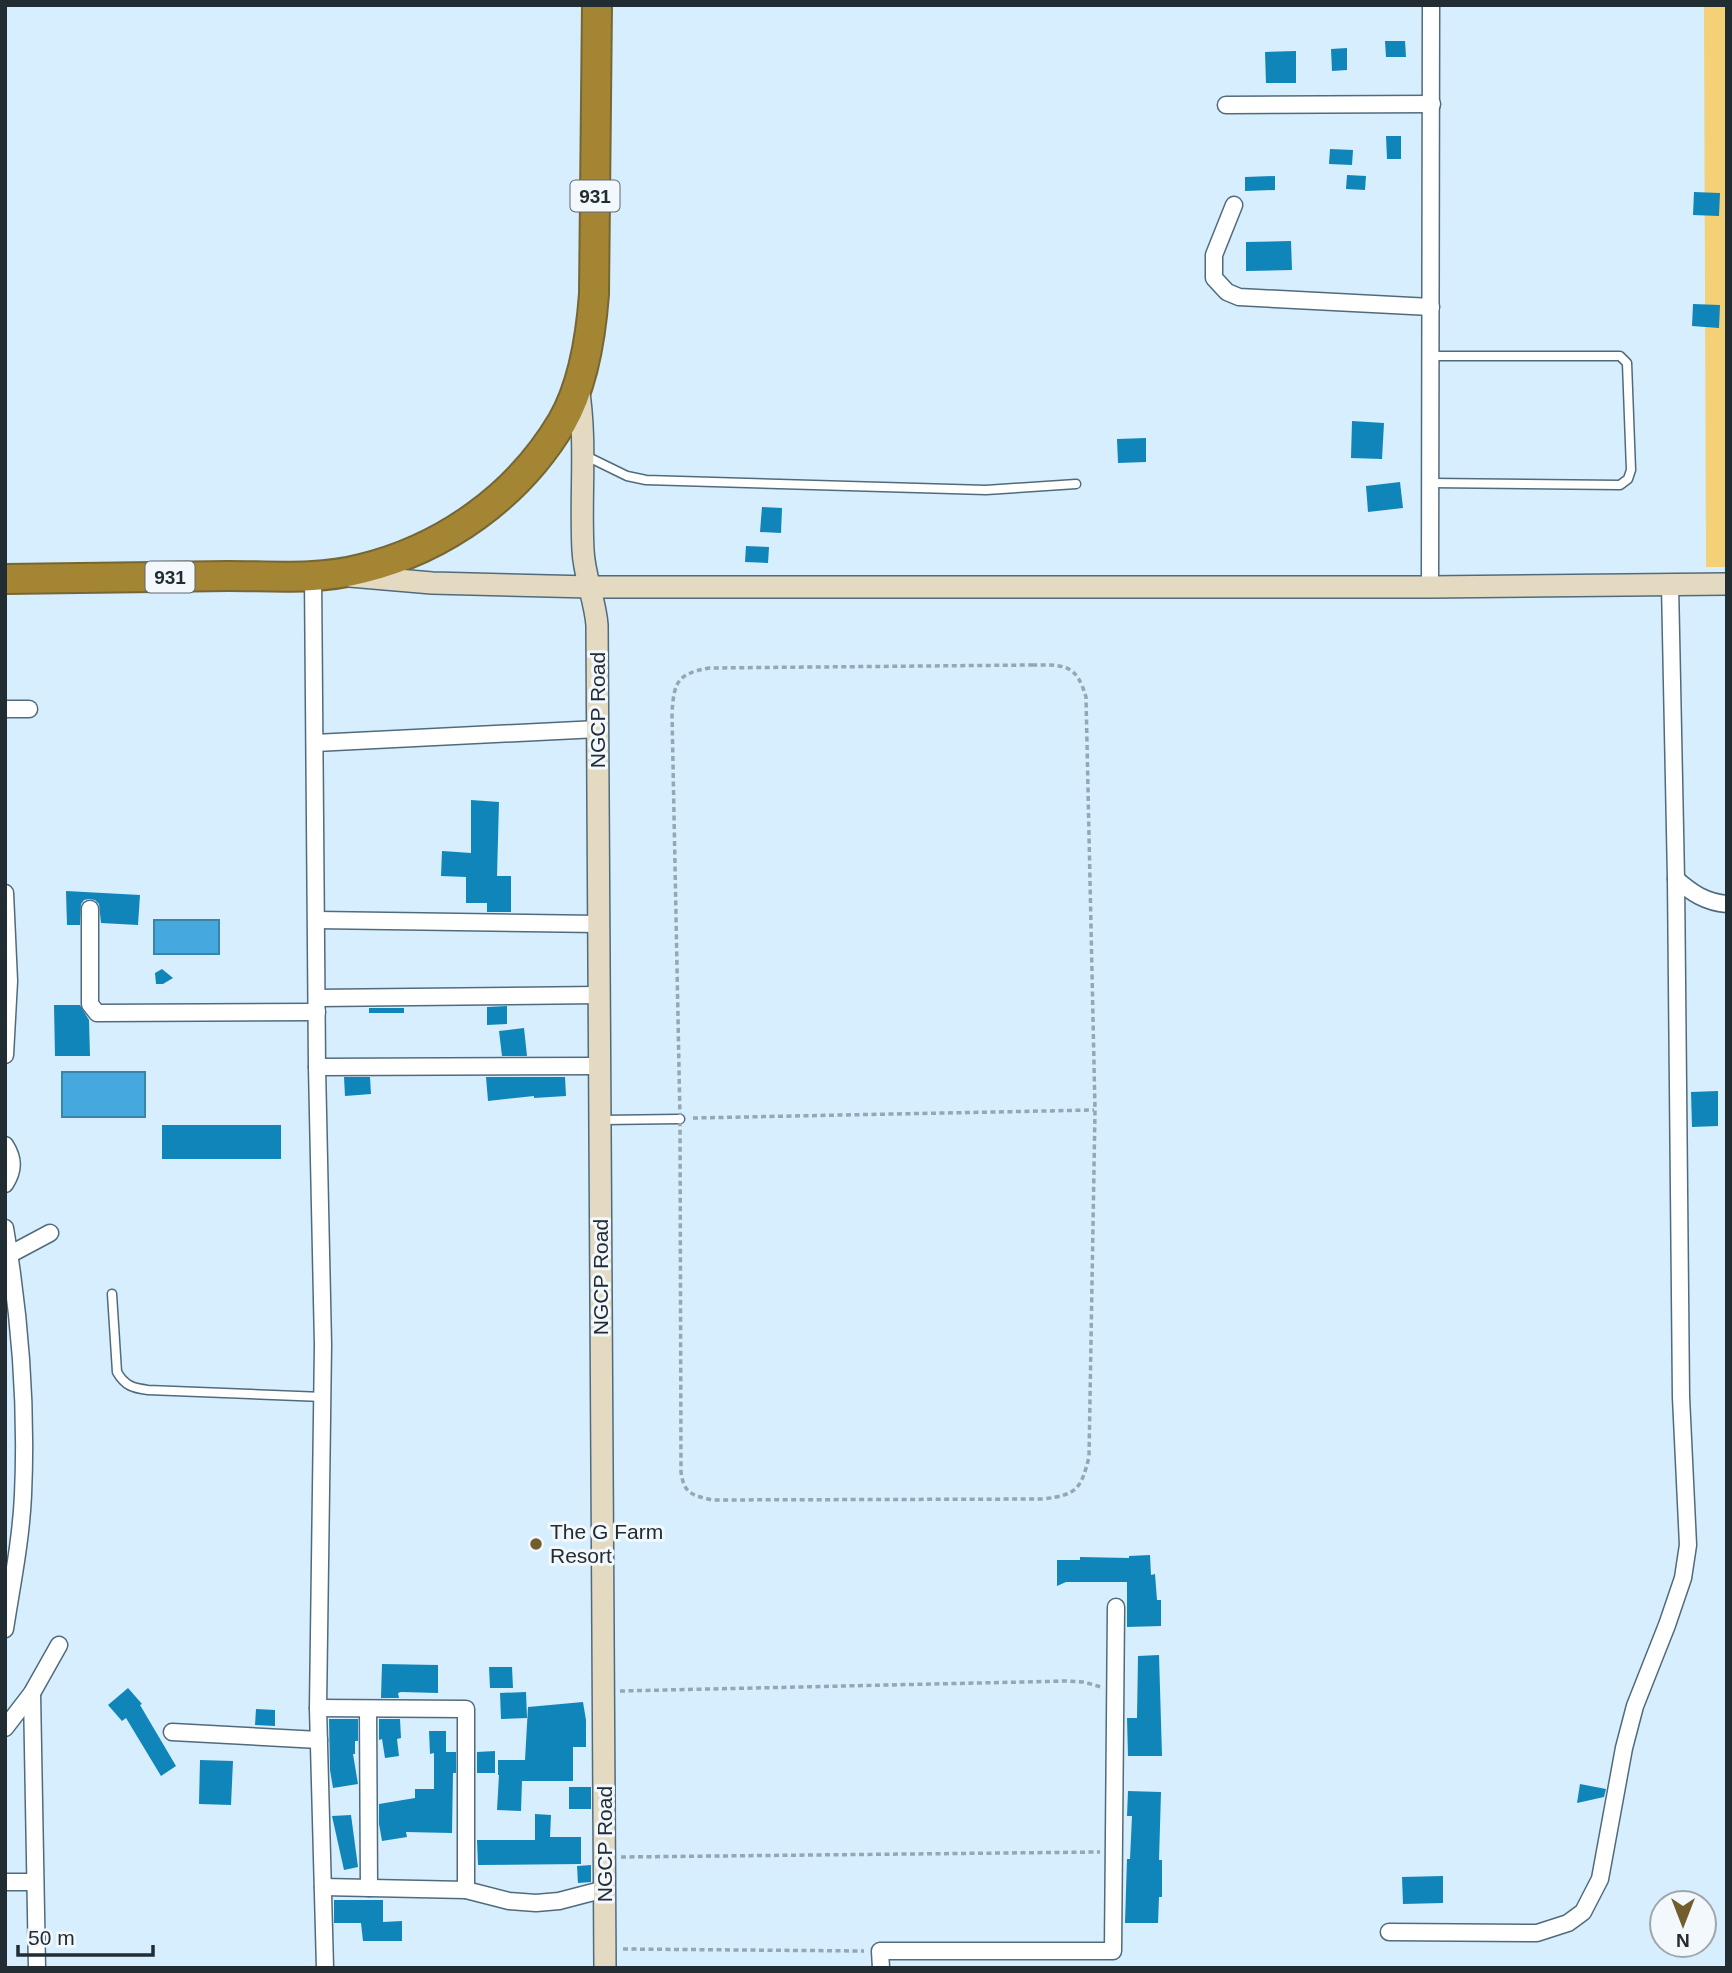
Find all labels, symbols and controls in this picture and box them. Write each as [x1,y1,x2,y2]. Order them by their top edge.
road number: 931 [570,180,620,212]
road number: 931 [146,562,194,592]
street label: NGCP Road [586,652,609,768]
street label: NGCP Road [589,1219,612,1335]
place label: The G Farm Resort [550,1520,663,1567]
marker: The G Farm Resort [528,1536,544,1552]
street label: NGCP Road [593,1786,616,1902]
north arrow [1648,1889,1718,1959]
scale bar [18,1913,152,1957]
text: 50 m [28,1926,75,1949]
text: N [1676,1930,1690,1951]

